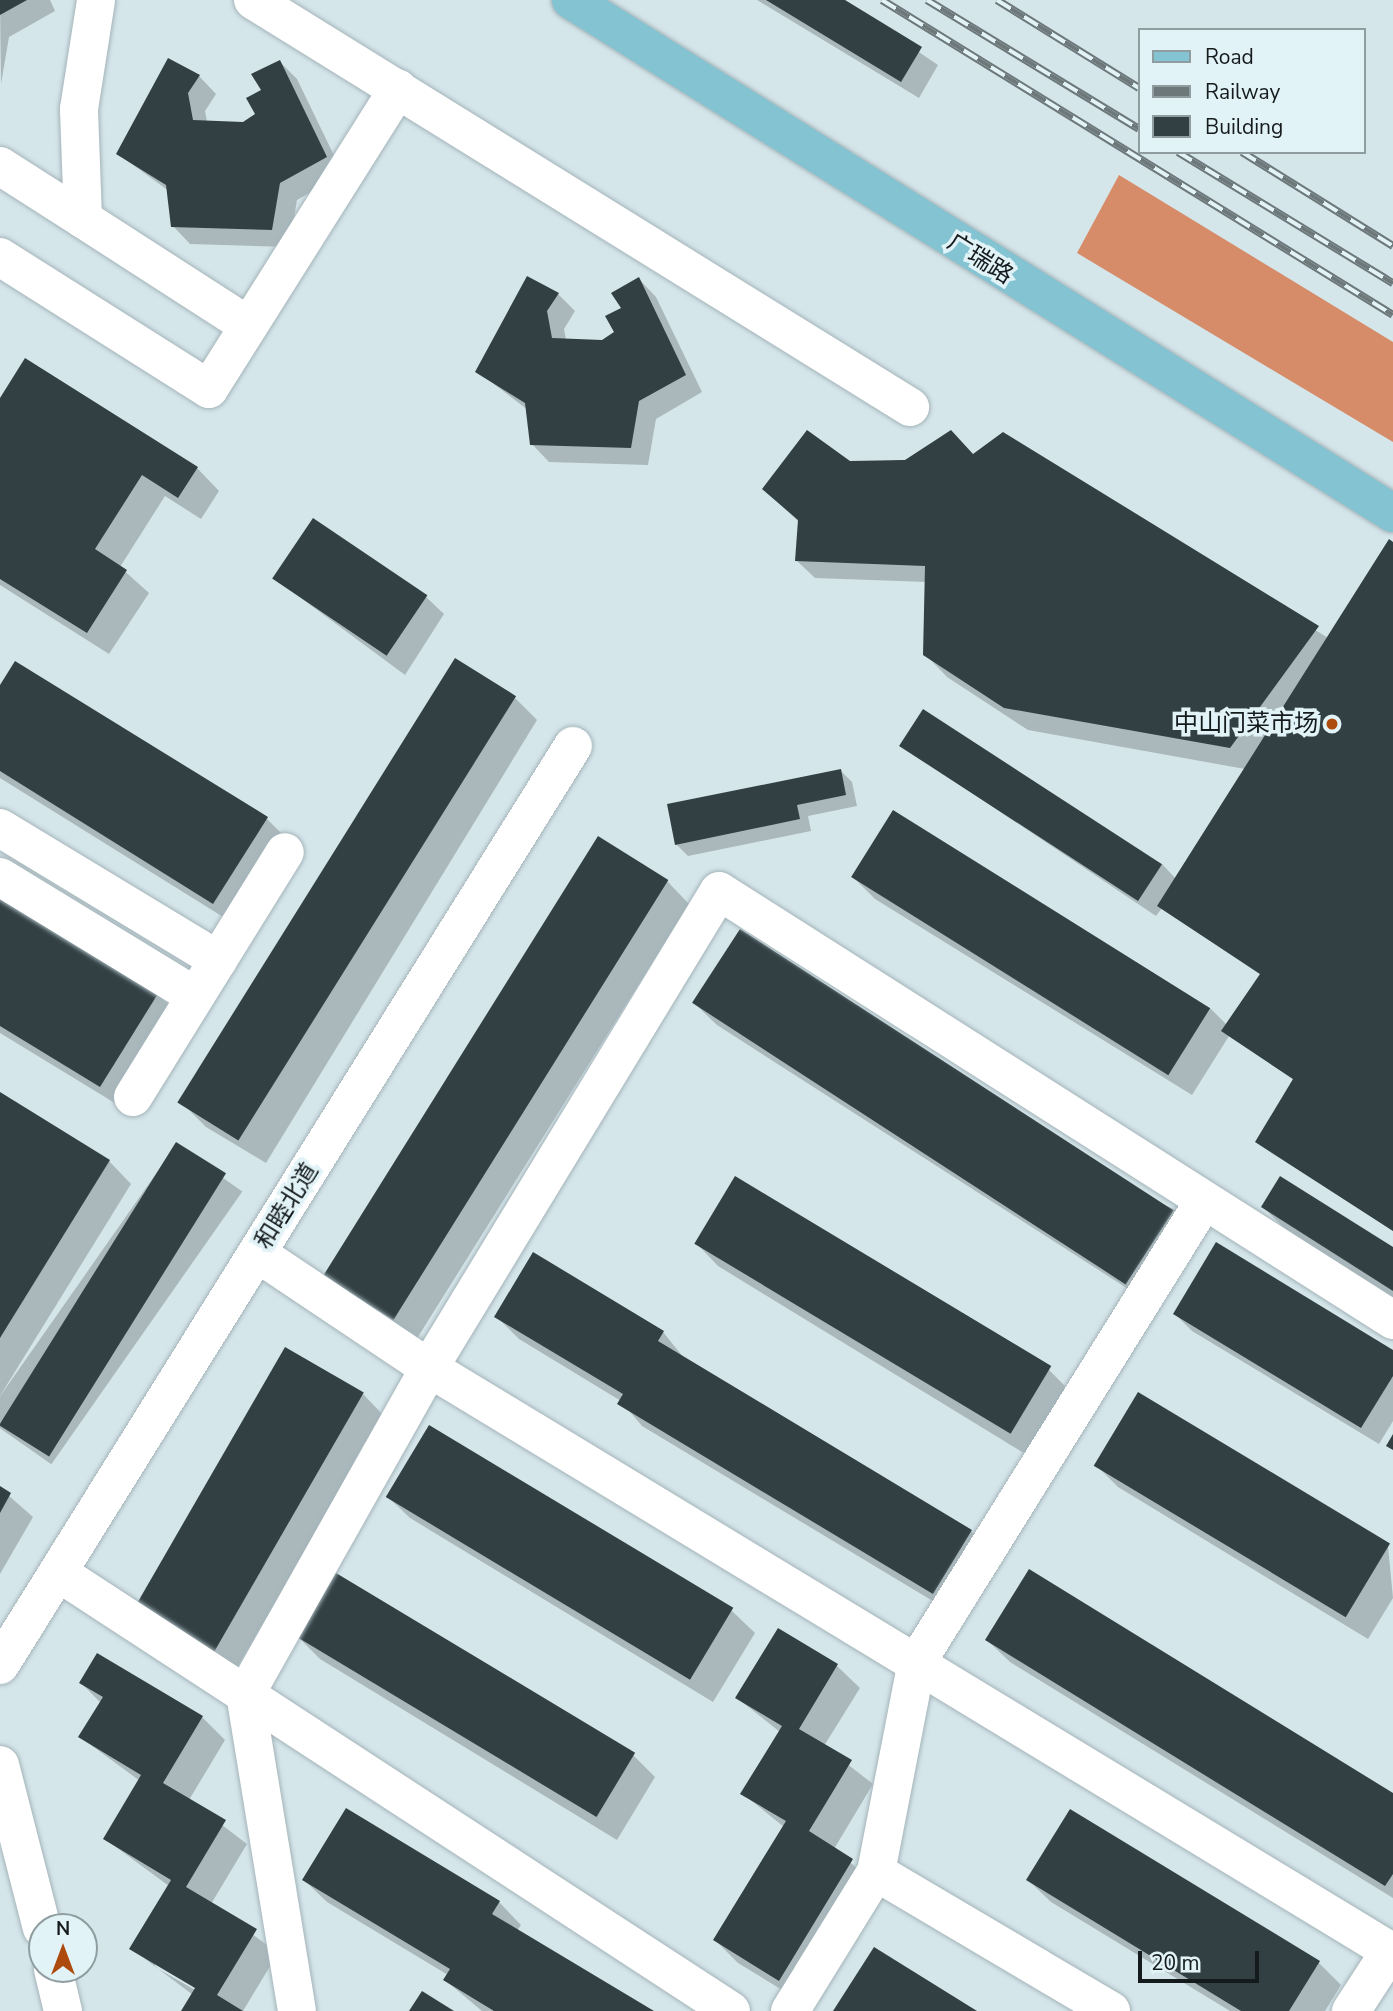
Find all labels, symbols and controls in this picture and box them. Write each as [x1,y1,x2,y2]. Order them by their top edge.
legend [1138,28,1365,154]
text: Road [1205,43,1254,71]
text: Railway [1205,78,1280,106]
text: Building [1205,113,1283,141]
street label: 广瑞路 [942,228,1018,290]
place label: 中山门菜市场 [1174,710,1318,738]
marker: 中山门菜市场 [1324,716,1340,732]
street label: 和睦北道 [249,1158,325,1254]
north arrow [28,1913,98,1983]
text: N [56,1916,70,1942]
scale bar [1141,1938,1262,1982]
text: 20 m [1151,1949,1200,1977]

